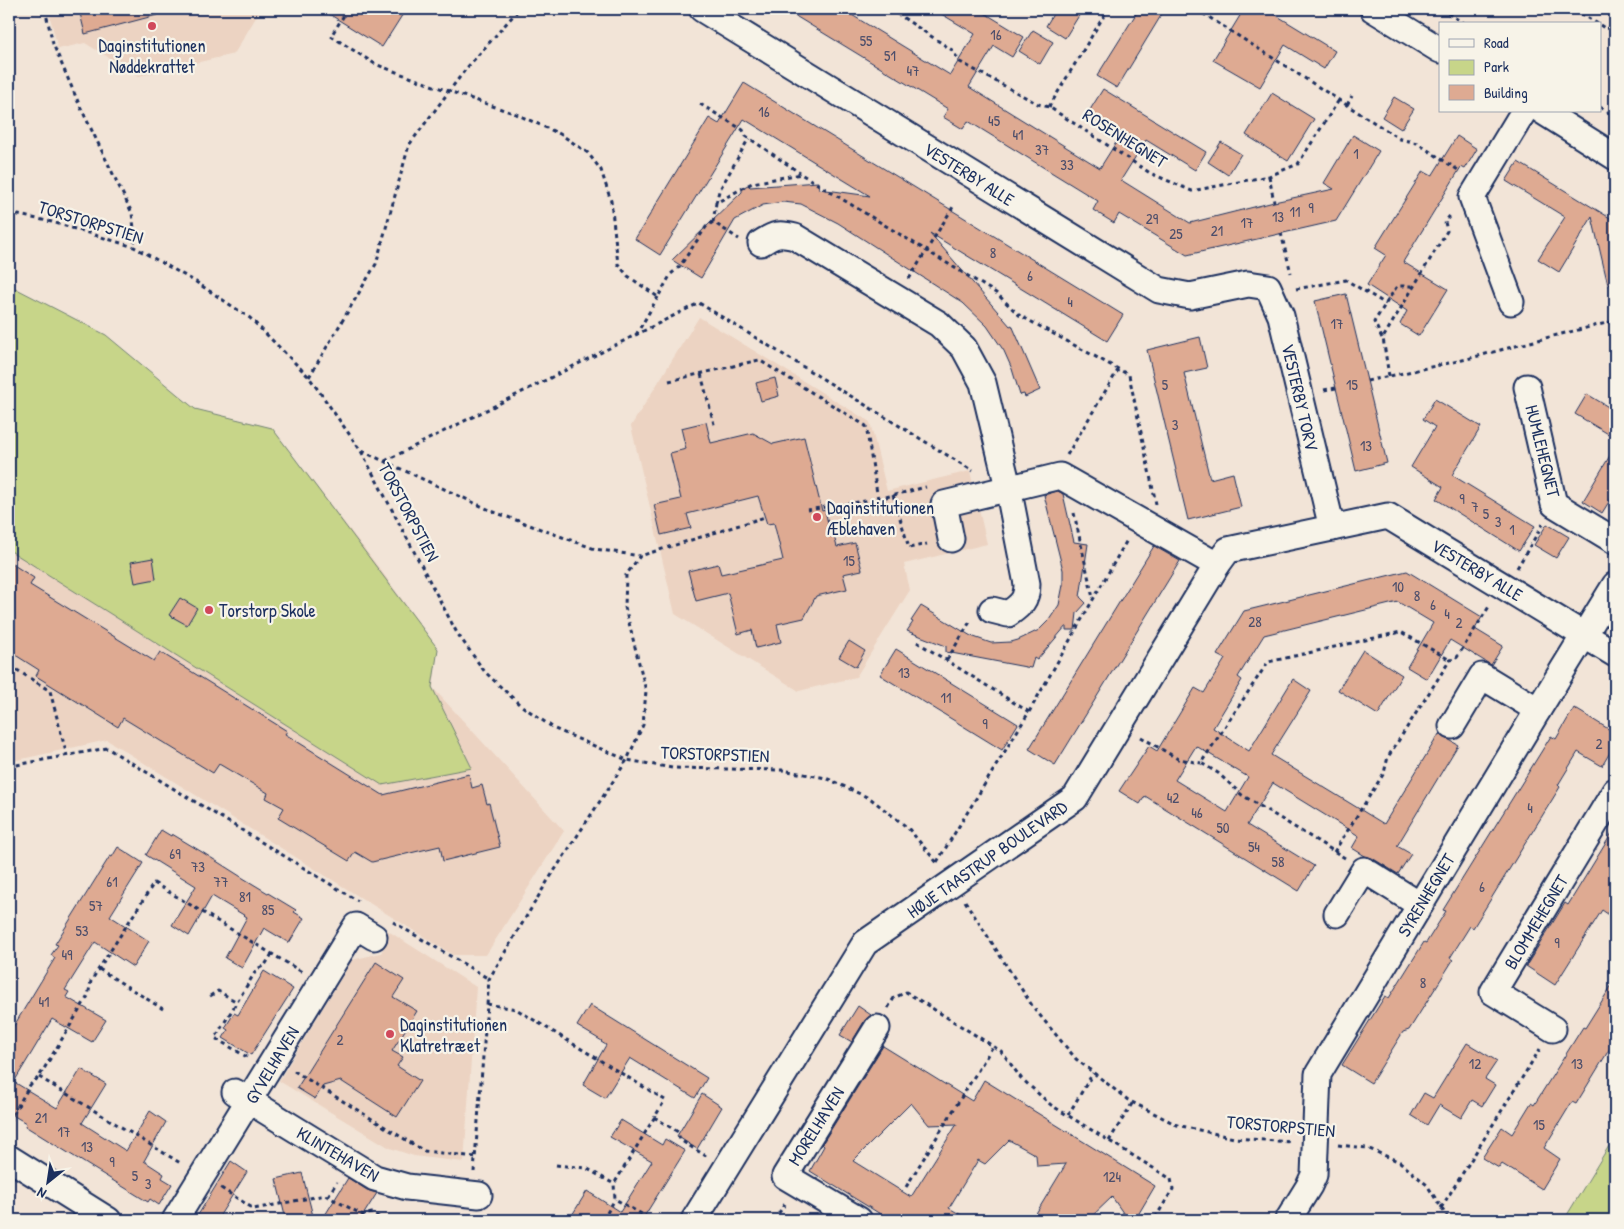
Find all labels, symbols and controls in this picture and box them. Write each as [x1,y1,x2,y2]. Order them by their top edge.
marker: Daginstitutionen Nøddekrattet [146,20,158,32]
legend [1439,22,1602,112]
house number: 16 [990,24,1002,45]
house number: 55 [860,30,873,51]
text: Road [1484,32,1509,53]
place label: Daginstitutionen Nøddekrattet [98,33,206,79]
house number: 51 [884,45,896,66]
text: Park [1484,56,1509,77]
house number: 47 [906,60,920,81]
text: Building [1484,82,1528,103]
house number: 16 [758,101,770,122]
street label: ROSENHEGNET [1078,102,1172,174]
house number: 45 [988,110,1001,131]
house number: 41 [1012,124,1024,145]
street label: VESTERBY ALLE [919,136,1019,212]
house number: 37 [1035,139,1049,160]
house number: 1 [1353,143,1359,164]
house number: 33 [1060,154,1074,175]
street label: TORSTORPSTIEN [35,194,147,250]
house number: 9 [1308,197,1314,218]
house number: 11 [1290,201,1300,222]
house number: 13 [1272,206,1284,227]
house number: 29 [1146,208,1159,229]
house number: 17 [1241,212,1253,233]
house number: 21 [1211,220,1223,241]
house number: 25 [1169,223,1183,244]
house number: 8 [990,242,996,263]
house number: 6 [1027,265,1033,286]
house number: 4 [1067,291,1073,312]
house number: 17 [1331,313,1343,334]
street label: VESTERBY TORV [1276,341,1325,454]
house number: 5 [1162,374,1169,395]
house number: 15 [1346,374,1359,395]
street label: HUMLEHEGNET [1519,402,1567,501]
house number: 3 [1172,414,1179,435]
house number: 13 [1360,435,1372,456]
street label: TORSTORPSTIEN [372,458,446,566]
house number: 9 [1459,488,1465,509]
place label: Daginstitutionen Æblehaven [827,495,934,541]
house number: 7 [1471,496,1479,517]
house number: 5 [1483,503,1490,524]
marker: Daginstitutionen Æblehaven [811,511,823,523]
house number: 3 [1495,511,1502,532]
house number: 1 [1509,519,1515,540]
street label: VESTERBY ALLE [1427,533,1527,607]
house number: 15 [843,550,856,571]
house number: 10 [1392,576,1404,597]
house number: 8 [1414,585,1420,606]
house number: 6 [1430,594,1436,615]
place label: Torstorp Skole [219,598,316,623]
house number: 4 [1444,603,1450,624]
marker: Torstorp Skole [203,604,215,616]
house number: 28 [1248,611,1262,632]
house number: 2 [1455,612,1463,633]
house number: 13 [898,662,910,683]
house number: 11 [941,687,951,708]
house number: 9 [982,713,988,734]
house number: 2 [1595,733,1603,754]
street label: TORSTORPSTIEN [660,740,770,768]
house number: 42 [1167,787,1179,808]
street label: HØJE TAASTRUP BOULEVARD [902,794,1072,924]
house number: 4 [1527,797,1533,818]
house number: 46 [1191,802,1203,823]
house number: 50 [1216,817,1230,838]
house number: 54 [1248,836,1260,857]
house number: 69 [169,843,181,864]
street label: SYRENHEGNET [1391,848,1461,941]
house number: 58 [1272,851,1284,872]
house number: 73 [191,856,205,877]
street label: BLOMMEHEGNET [1498,870,1574,974]
house number: 61 [106,871,118,892]
house number: 77 [214,871,228,892]
house number: 6 [1479,876,1485,897]
house number: 81 [239,886,251,907]
house number: 57 [89,895,103,916]
house number: 85 [262,899,275,920]
house number: 53 [75,920,89,941]
house number: 9 [1554,932,1560,953]
house number: 49 [61,944,73,965]
house number: 8 [1420,972,1426,993]
house number: 41 [38,991,50,1012]
place label: Daginstitutionen Klatretræet [400,1012,507,1058]
street label: GYVELHAVEN [239,1022,305,1108]
marker: Daginstitutionen Klatretræet [384,1028,396,1040]
house number: 2 [336,1029,344,1050]
house number: 12 [1469,1053,1481,1074]
house number: 13 [1571,1053,1583,1074]
street label: MORELHAVEN [782,1082,850,1170]
house number: 21 [35,1107,47,1128]
street label: TORSTORPSTIEN [1226,1109,1336,1143]
house number: 15 [1533,1114,1546,1135]
street label: KLINTEHAVEN [292,1120,384,1188]
house number: 17 [58,1121,70,1142]
house number: 13 [81,1136,93,1157]
house number: 9 [109,1151,115,1172]
north arrow [22,1156,72,1206]
house number: 5 [132,1165,139,1186]
house number: 124 [1103,1166,1121,1187]
house number: 3 [145,1173,152,1194]
text: N [33,1183,49,1204]

